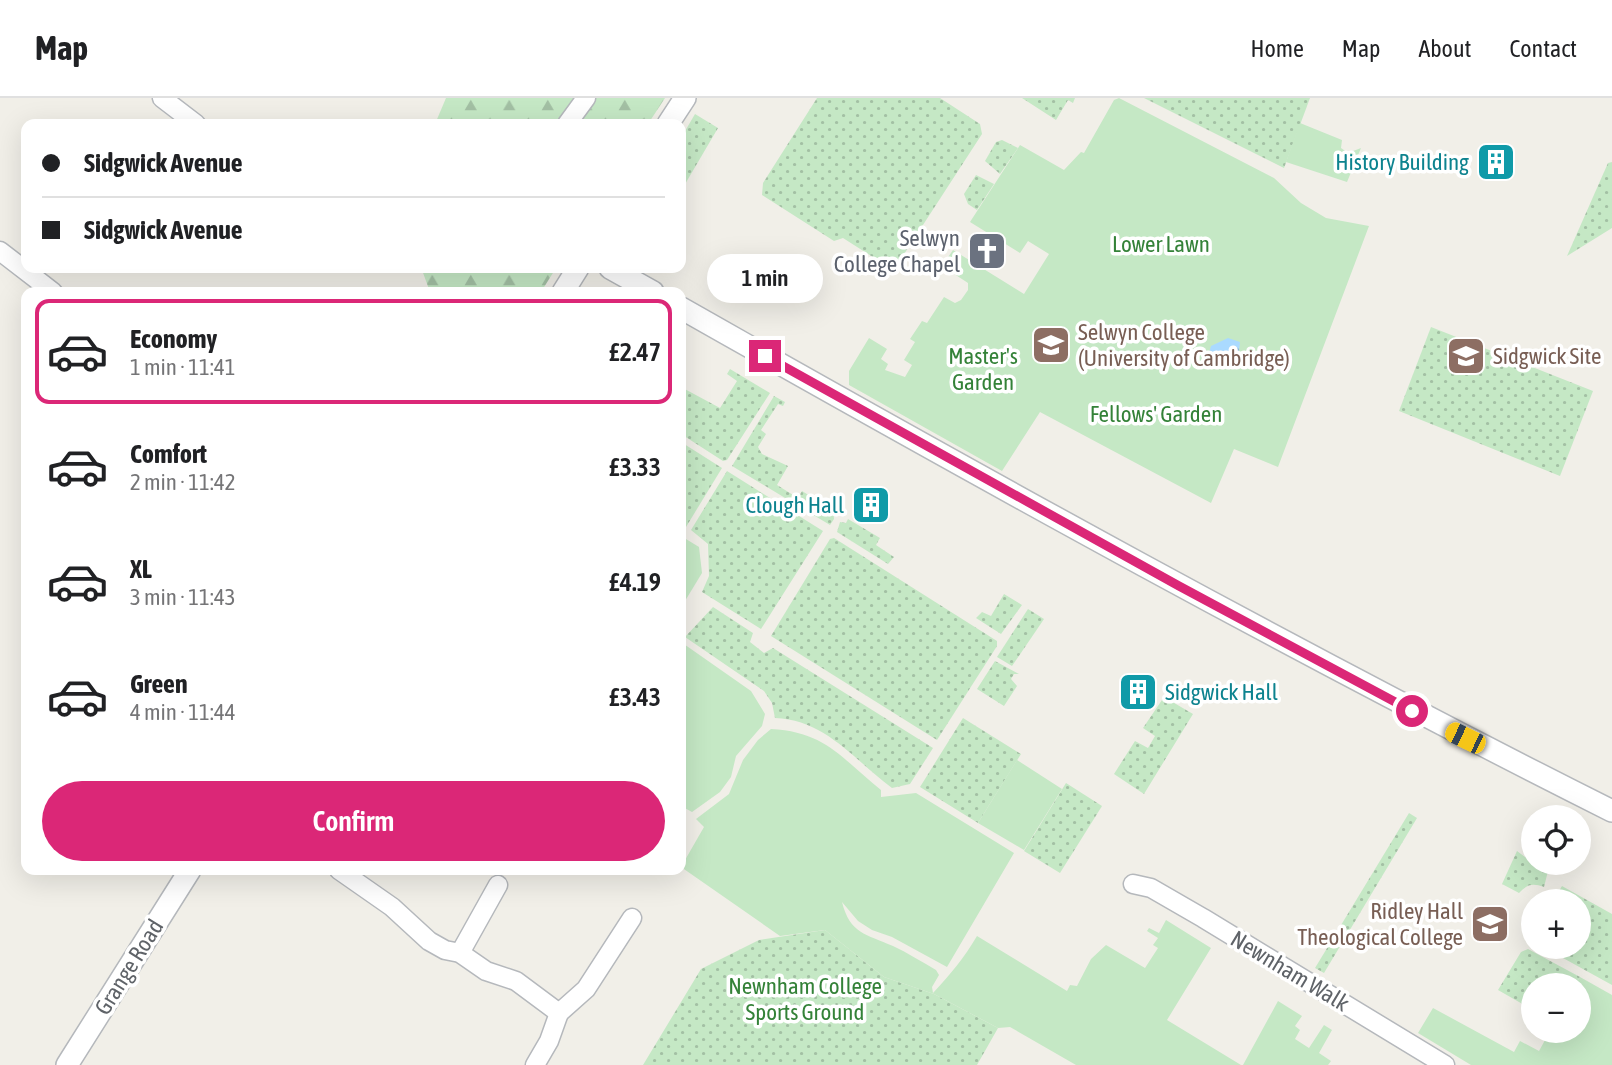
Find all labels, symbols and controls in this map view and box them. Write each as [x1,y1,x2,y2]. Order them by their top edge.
text: Map [35,29,88,67]
text: Home [1250,35,1304,62]
text: Map [1342,35,1380,62]
text: About [1418,35,1471,62]
text: Contact [1509,35,1577,62]
building icon: History Building [1475,141,1517,183]
text: Sidgwick Avenue [84,148,243,178]
place label: History Building [1335,149,1469,175]
text: Sidgwick Avenue [84,215,243,245]
place label: Selwyn College Chapel [834,225,960,277]
church icon: Selwyn College Chapel [966,230,1008,272]
park label: Lower Lawn [1112,231,1210,257]
callout: 1 min [707,254,823,303]
text: 1 min [742,265,788,291]
place label: Selwyn College (University of Cambridge) [1078,319,1290,371]
icon: car [46,320,109,383]
text: Economy [130,324,217,354]
school or university icon: Selwyn College (University of Cambridge) [1030,324,1072,366]
school or university icon: Sidgwick Site [1445,335,1487,377]
text: £2.47 [609,337,661,367]
route end [749,340,781,372]
park label: Master's Garden [948,343,1018,395]
place label: Sidgwick Site [1493,343,1601,369]
text: 1 min · 11:41 [130,354,236,380]
park label: Fellows' Garden [1090,401,1222,427]
icon: car [46,435,109,498]
text: Comfort [130,439,207,469]
text: £3.33 [609,452,661,482]
text: 2 min · 11:42 [130,469,236,495]
building icon: Clough Hall [850,484,892,526]
place label: Clough Hall [745,492,844,518]
icon: car [46,550,109,613]
text: XL [130,554,152,584]
text: £4.19 [609,567,661,597]
text: 3 min · 11:43 [130,584,236,610]
icon: car [46,665,109,728]
text: Green [130,669,188,699]
building icon: Sidgwick Hall [1117,671,1159,713]
place label: Sidgwick Hall [1165,679,1278,705]
text: £3.43 [609,682,661,712]
route start [1396,695,1428,727]
text: 4 min · 11:44 [130,699,236,725]
car [1442,719,1489,757]
button: Confirm [42,781,665,861]
map controls [1521,805,1591,1043]
button: locate [1521,805,1591,875]
button: + [1521,889,1591,959]
place label: Ridley Hall Theological College [1297,898,1463,950]
school or university icon: Ridley Hall Theological College [1469,903,1511,945]
street label: Grange Road [90,915,168,1019]
street label: Newnham Walk [1226,926,1354,1016]
park label: Newnham College Sports Ground [728,973,882,1025]
button: − [1521,973,1591,1043]

